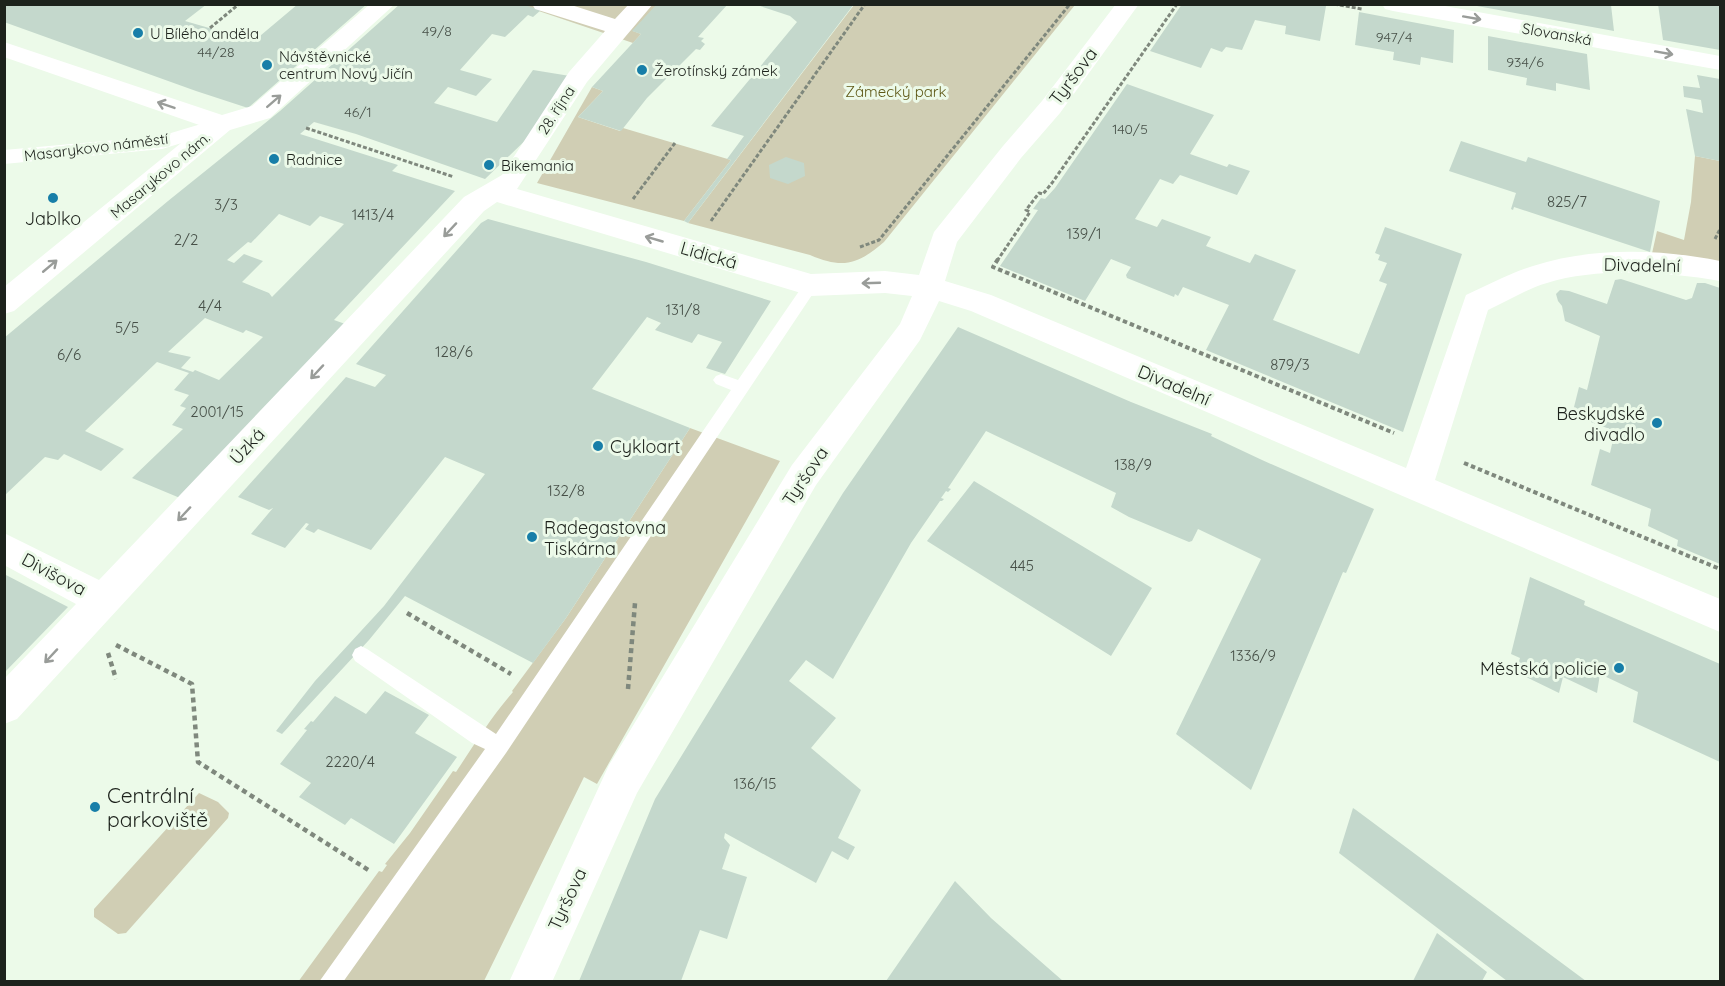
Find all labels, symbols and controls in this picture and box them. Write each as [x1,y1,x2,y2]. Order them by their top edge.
one-way arrow [1461,13,1481,24]
street label: Slovanská [1521,19,1593,49]
house number: 49/8 [422,22,452,40]
place label: U Bílého anděla [150,24,259,43]
marker: U Bílého anděla [131,26,145,40]
house number: 947/4 [1376,28,1412,46]
house number: 44/28 [197,43,235,61]
street label: Tyršova [1044,43,1102,109]
place label: Návštěvnické centrum Nový Jičín [279,47,413,83]
one-way arrow [1653,48,1673,59]
house number: 934/6 [1506,53,1544,71]
marker: Návštěvnické centrum Nový Jičín [260,58,274,72]
place label: Žerotínský zámek [654,61,778,80]
marker: Žerotínský zámek [635,63,649,77]
street label: 28. října [533,82,579,138]
park label: Zámecký park [845,82,947,101]
one-way arrow [266,94,282,107]
one-way arrow [157,98,176,109]
house number: 46/1 [344,103,372,121]
house number: 140/5 [1112,120,1148,138]
street label: Masarykovo nám. [106,128,214,222]
street label: Masarykovo náměstí [23,129,170,165]
place label: Radnice [286,150,342,169]
marker: Radnice [267,152,281,166]
place label: Bikemania [501,156,574,175]
marker: Bikemania [482,158,496,172]
marker: Jablko [46,191,60,205]
house number: 825/7 [1547,192,1587,211]
house number: 3/3 [214,195,238,214]
house number: 1413/4 [352,205,394,224]
place label: Jablko [25,207,81,230]
one-way arrow [443,222,457,237]
house number: 139/1 [1066,224,1102,243]
house number: 2/2 [174,230,198,249]
one-way arrow [645,233,664,244]
street label: Lidická [678,236,740,274]
street label: Divadelní [1603,253,1681,277]
one-way arrow [42,259,58,272]
one-way arrow [862,277,882,288]
house number: 4/4 [198,296,222,315]
house number: 131/8 [666,300,700,319]
house number: 5/5 [115,318,139,337]
house number: 128/6 [435,342,473,361]
house number: 6/6 [57,345,81,364]
house number: 879/3 [1270,355,1310,374]
street label: Divadelní [1134,359,1214,411]
one-way arrow [310,364,325,379]
house number: 2001/15 [190,402,244,421]
place label: Beskydské divadlo [1556,402,1645,446]
marker: Beskydské divadlo [1650,416,1664,430]
street label: Úzká [224,423,270,469]
place label: Cykloart [610,435,680,458]
marker: Cykloart [591,439,605,453]
street label: Tyršova [777,442,833,510]
house number: 138/9 [1114,455,1152,474]
house number: 132/8 [547,481,585,500]
one-way arrow [177,506,191,521]
place label: Radegastovna Tiskárna [544,516,666,560]
marker: Radegastovna Tiskárna [525,530,539,544]
street label: Divišova [18,547,90,601]
house number: 445 [1010,556,1034,575]
house number: 1336/9 [1230,646,1276,665]
one-way arrow [44,648,58,663]
place label: Městská policie [1480,657,1607,680]
marker: Městská policie [1612,661,1626,675]
house number: 2220/4 [325,752,375,771]
house number: 136/15 [733,774,777,793]
place label: Centrální parkoviště [107,782,208,832]
marker: Centrální parkoviště [88,800,102,814]
street label: Tyršova [543,864,591,934]

